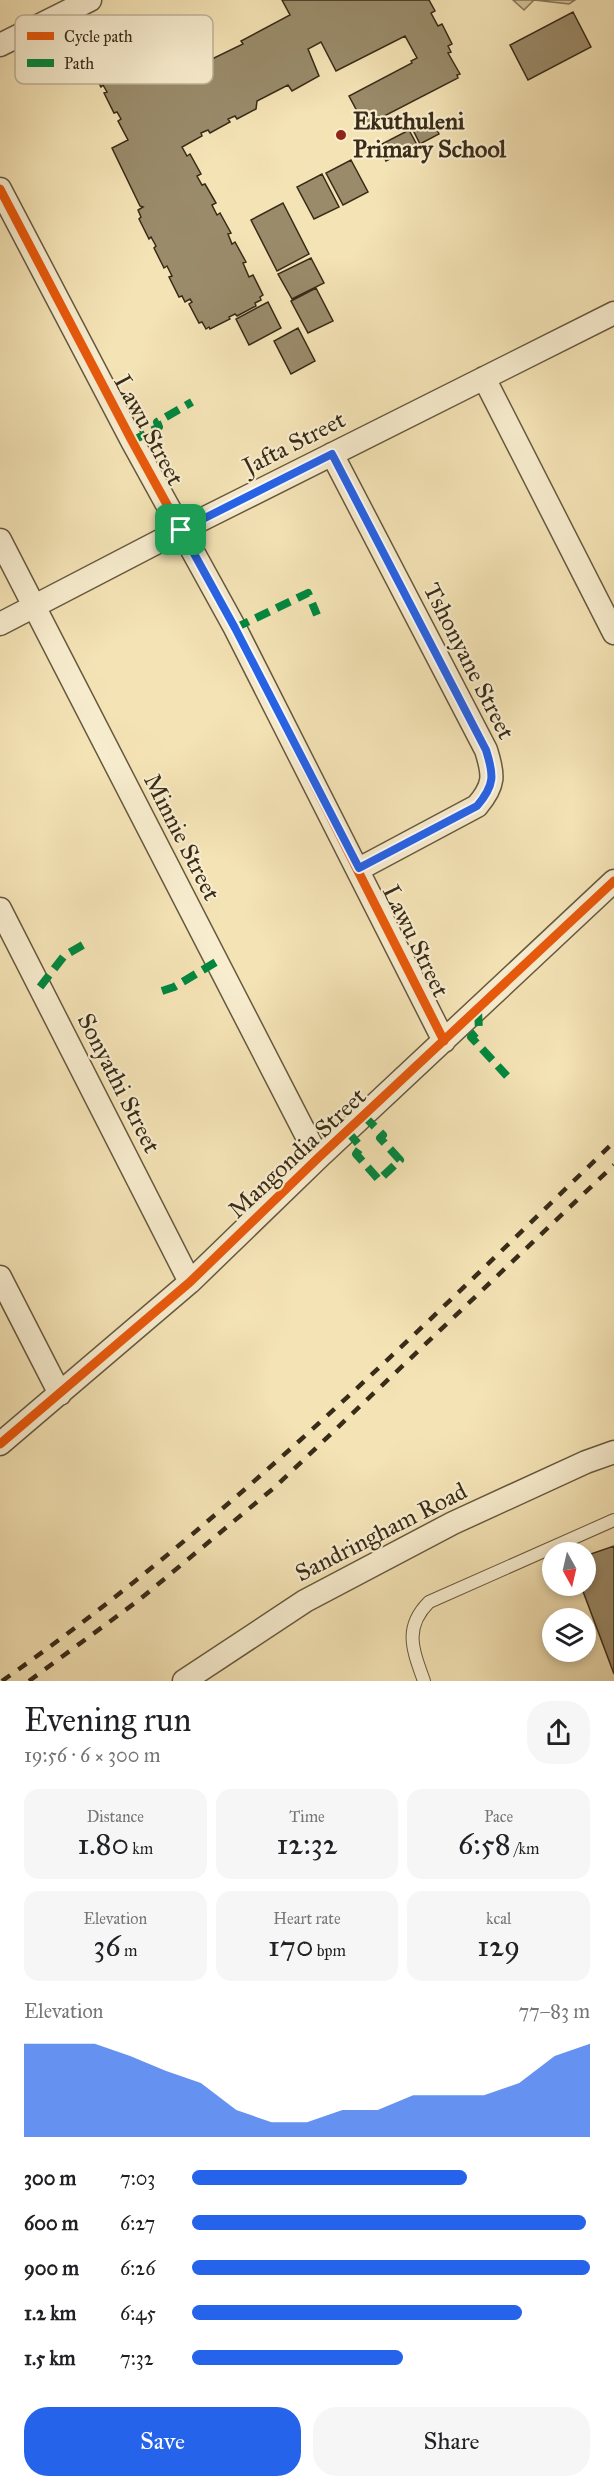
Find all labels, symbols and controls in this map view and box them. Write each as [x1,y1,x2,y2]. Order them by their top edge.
legend [15,15,213,84]
text: Cycle path [64,27,133,46]
text: Path [64,54,94,73]
place label: Ekuthuleni Primary School [353,106,507,164]
marker: Ekuthuleni Primary School [334,128,348,142]
street label: Lawu Street [107,370,191,491]
street label: Jafta Street [235,404,351,483]
pin [155,504,206,555]
icon: arrive [164,513,197,546]
street label: Tshonyane Street [417,578,522,745]
street label: Minnie Street [137,768,227,906]
street label: Lawu Street [376,880,456,1002]
street label: Sonyathi Street [71,1008,167,1158]
street label: Mangondia Street [222,1081,373,1225]
street label: Sandringham Road [290,1476,472,1588]
north arrow [542,1542,596,1596]
map controls [542,1542,596,1662]
button: layers [542,1608,596,1662]
text: Evening run [24,1700,191,1740]
button: share [527,1701,590,1764]
text: 19:56 · 6 × 300 m [24,1743,160,1767]
text: Distance [87,1807,144,1826]
text: Time [289,1807,325,1826]
text: Pace [484,1807,513,1826]
text: 1.80 [77,1826,129,1862]
text: 12:32 [276,1826,337,1862]
text: 6:58 [458,1826,511,1862]
text: km [129,1839,153,1858]
text: /km [511,1839,539,1858]
text: Elevation [84,1909,147,1928]
text: Heart rate [273,1909,341,1928]
text: kcal [486,1909,511,1928]
text: 36 [93,1928,121,1964]
text: 170 [268,1928,313,1964]
text: 129 [477,1928,520,1964]
text: m [121,1941,137,1960]
text: bpm [313,1941,346,1960]
text: Elevation [24,1999,103,2023]
text: 77–83 m [518,1999,590,2023]
text: 300 m [24,2166,76,2190]
text: 7:03 [120,2166,155,2190]
text: 600 m [24,2211,79,2235]
text: 6:27 [120,2211,155,2235]
text: 900 m [24,2256,79,2280]
text: 6:26 [120,2256,155,2280]
text: 1.2 km [24,2301,76,2325]
text: 6:45 [120,2301,156,2325]
text: 1.5 km [24,2346,75,2370]
text: 7:32 [120,2346,154,2370]
button: Save [24,2407,301,2476]
button: Share [313,2407,590,2476]

